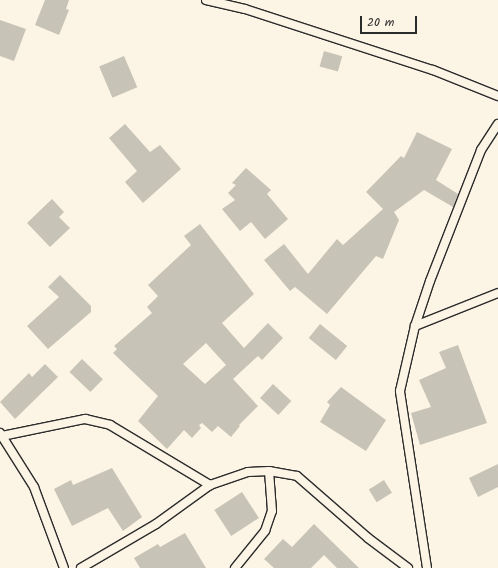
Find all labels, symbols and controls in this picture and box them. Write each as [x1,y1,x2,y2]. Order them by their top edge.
scale bar [362,8,419,34]
text: 20 m [367,13,394,32]

